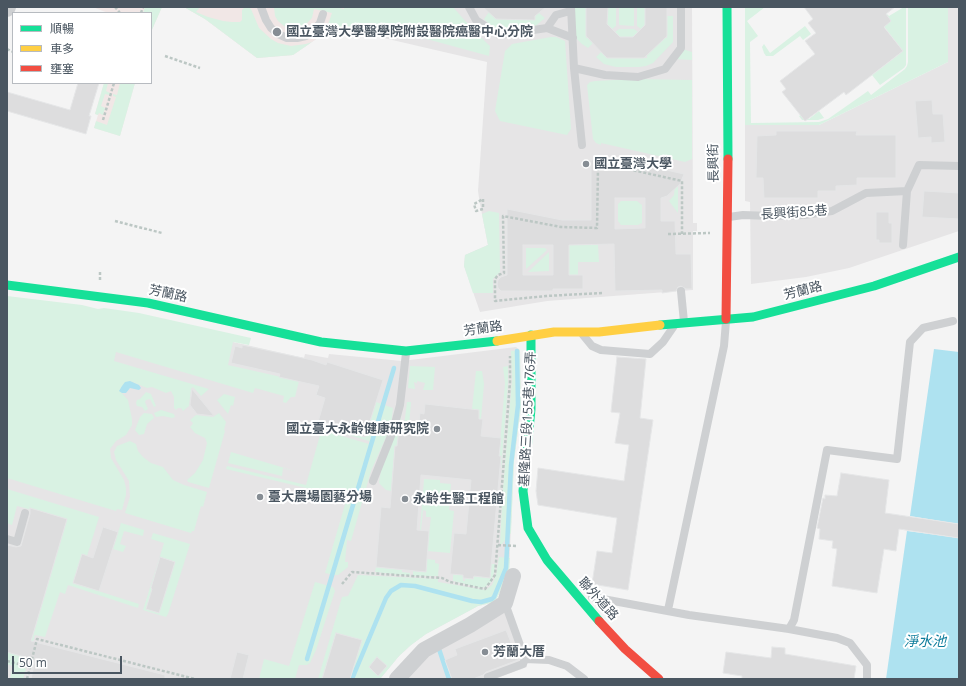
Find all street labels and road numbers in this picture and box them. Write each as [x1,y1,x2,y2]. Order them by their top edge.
street label: 長興街 [706,143,722,183]
street label: 長興街85巷 [760,203,828,223]
street label: 芳蘭路 [782,279,824,303]
street label: 芳蘭路 [147,282,189,306]
street label: 芳蘭路 [463,319,503,339]
street label: 基隆路三段155巷176弄 [517,351,539,487]
street label: 聯外道路 [575,574,621,624]

